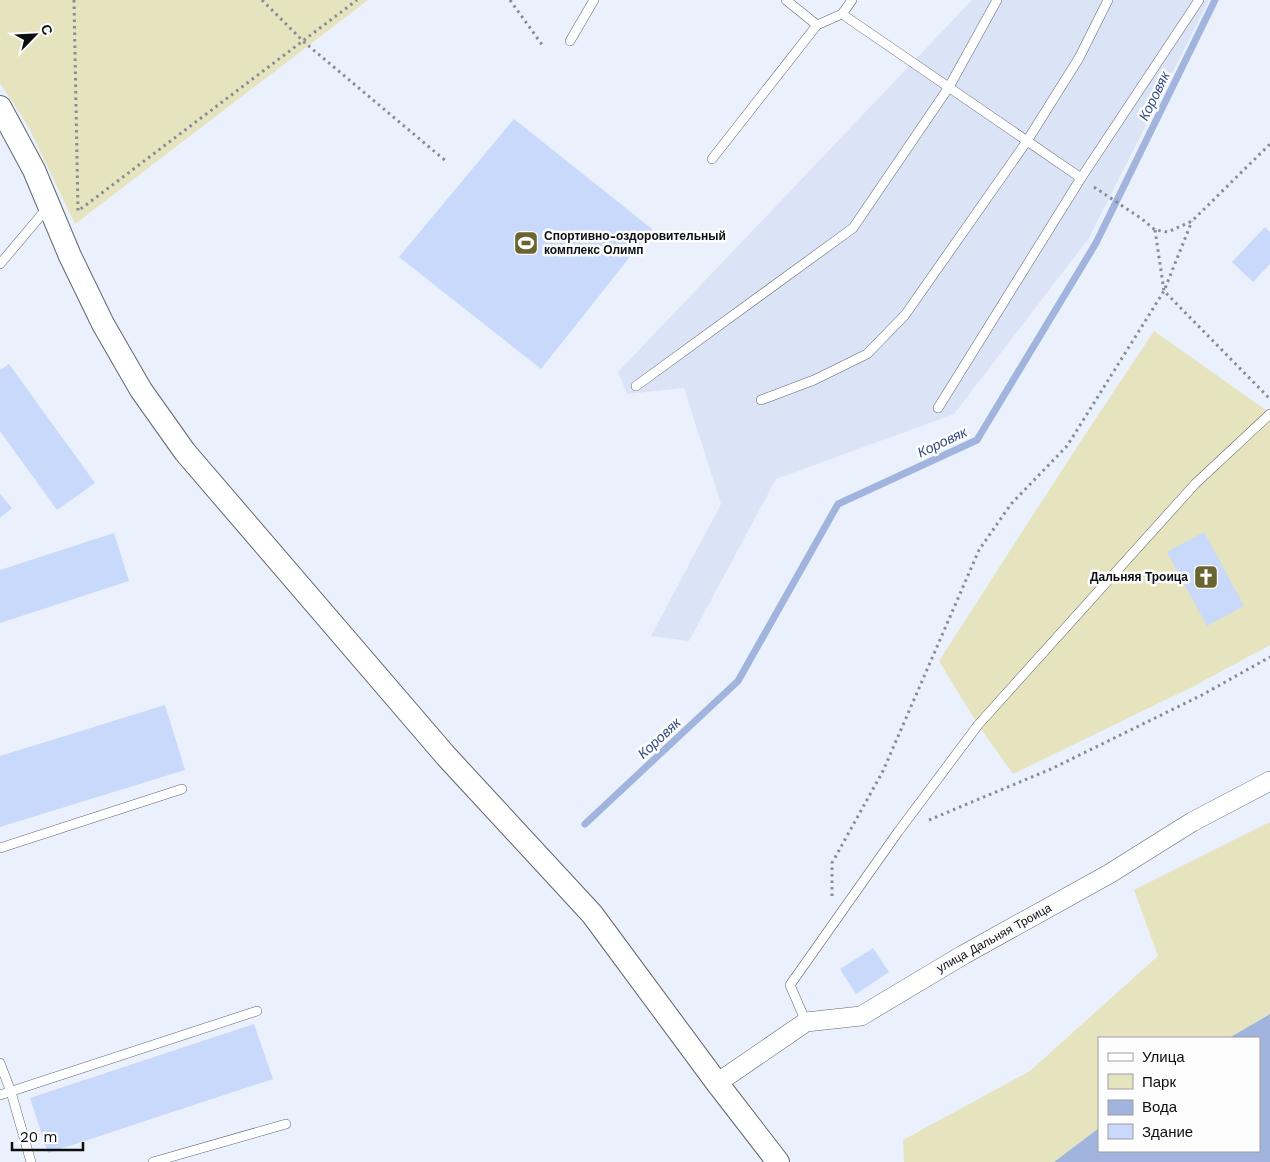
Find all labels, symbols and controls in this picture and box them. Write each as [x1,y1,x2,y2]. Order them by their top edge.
north arrow [10,10,60,60]
text: С [38,22,56,38]
water label: Коровяк [1135,68,1173,123]
place label: Спортивно-оздоровительный комплекс Олимп [544,229,726,257]
sports icon: Спортивно-оздоровительный комплекс Олимп [513,230,539,256]
water label: Коровяк [915,423,971,460]
church icon: Дальняя Троица [1193,564,1219,590]
place label: Дальняя Троица [1090,570,1188,584]
water label: Коровяк [634,713,685,762]
street label: улица Дальняя Троица [934,900,1054,975]
legend [1098,1037,1260,1152]
text: Улица [1142,1048,1185,1066]
text: Парк [1142,1073,1176,1091]
text: Вода [1142,1098,1178,1116]
scale bar [12,1120,84,1152]
text: Здание [1142,1123,1193,1141]
text: 20 m [20,1128,58,1146]

